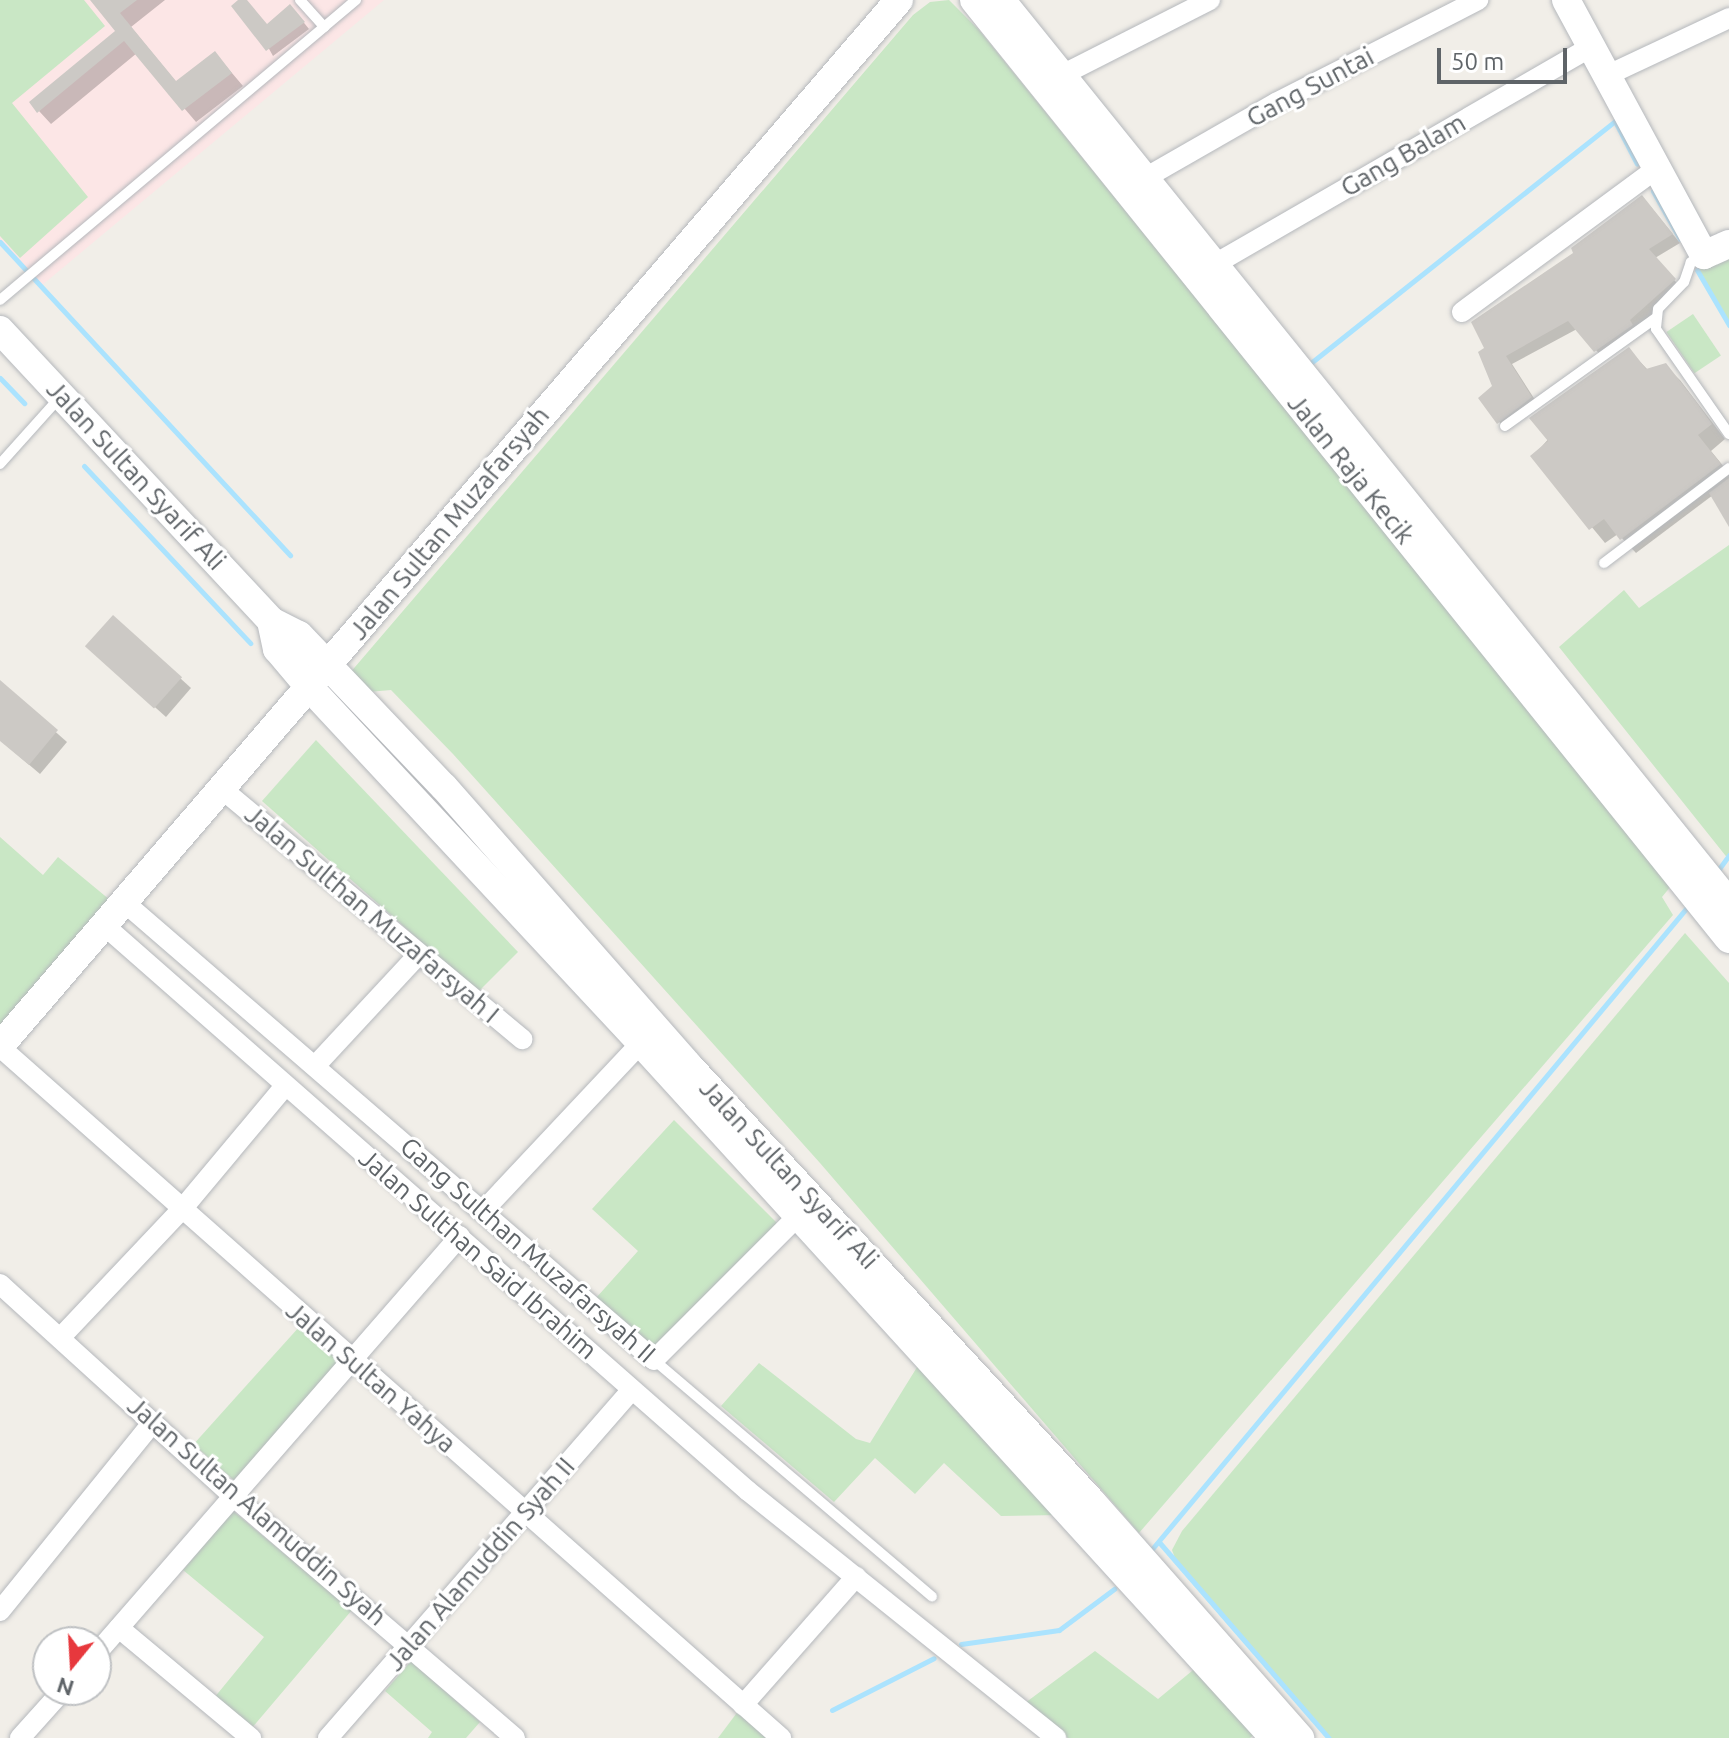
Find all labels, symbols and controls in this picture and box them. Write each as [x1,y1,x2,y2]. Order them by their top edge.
scale bar [1441,32,1571,82]
street label: Gang Suntai [1241,40,1379,134]
text: 50 m [1451,48,1504,75]
street label: Gang Balam [1335,107,1471,203]
street label: Jalan Sultan Syarif Ali [40,374,232,576]
street label: Jalan Raja Kecik [1281,388,1421,550]
street label: Jalan Sultan Muzafarsyah [342,400,556,646]
street label: Jalan Sulthan Muzafarsyah I [239,799,505,1029]
street label: Jalan Sultan Syarif Ali [693,1073,885,1275]
street label: Gang Sulthan Muzafarsyah II [394,1131,662,1369]
street label: Jalan Sulthan Said Ibrahim [353,1142,603,1366]
street label: Jalan Sultan Yahya [280,1295,462,1459]
street label: Jalan Sultan Alamuddin Syah [121,1390,393,1632]
street label: Jalan Alamuddin Syah II [379,1451,581,1677]
north arrow [32,1626,112,1706]
text: N [53,1673,77,1702]

